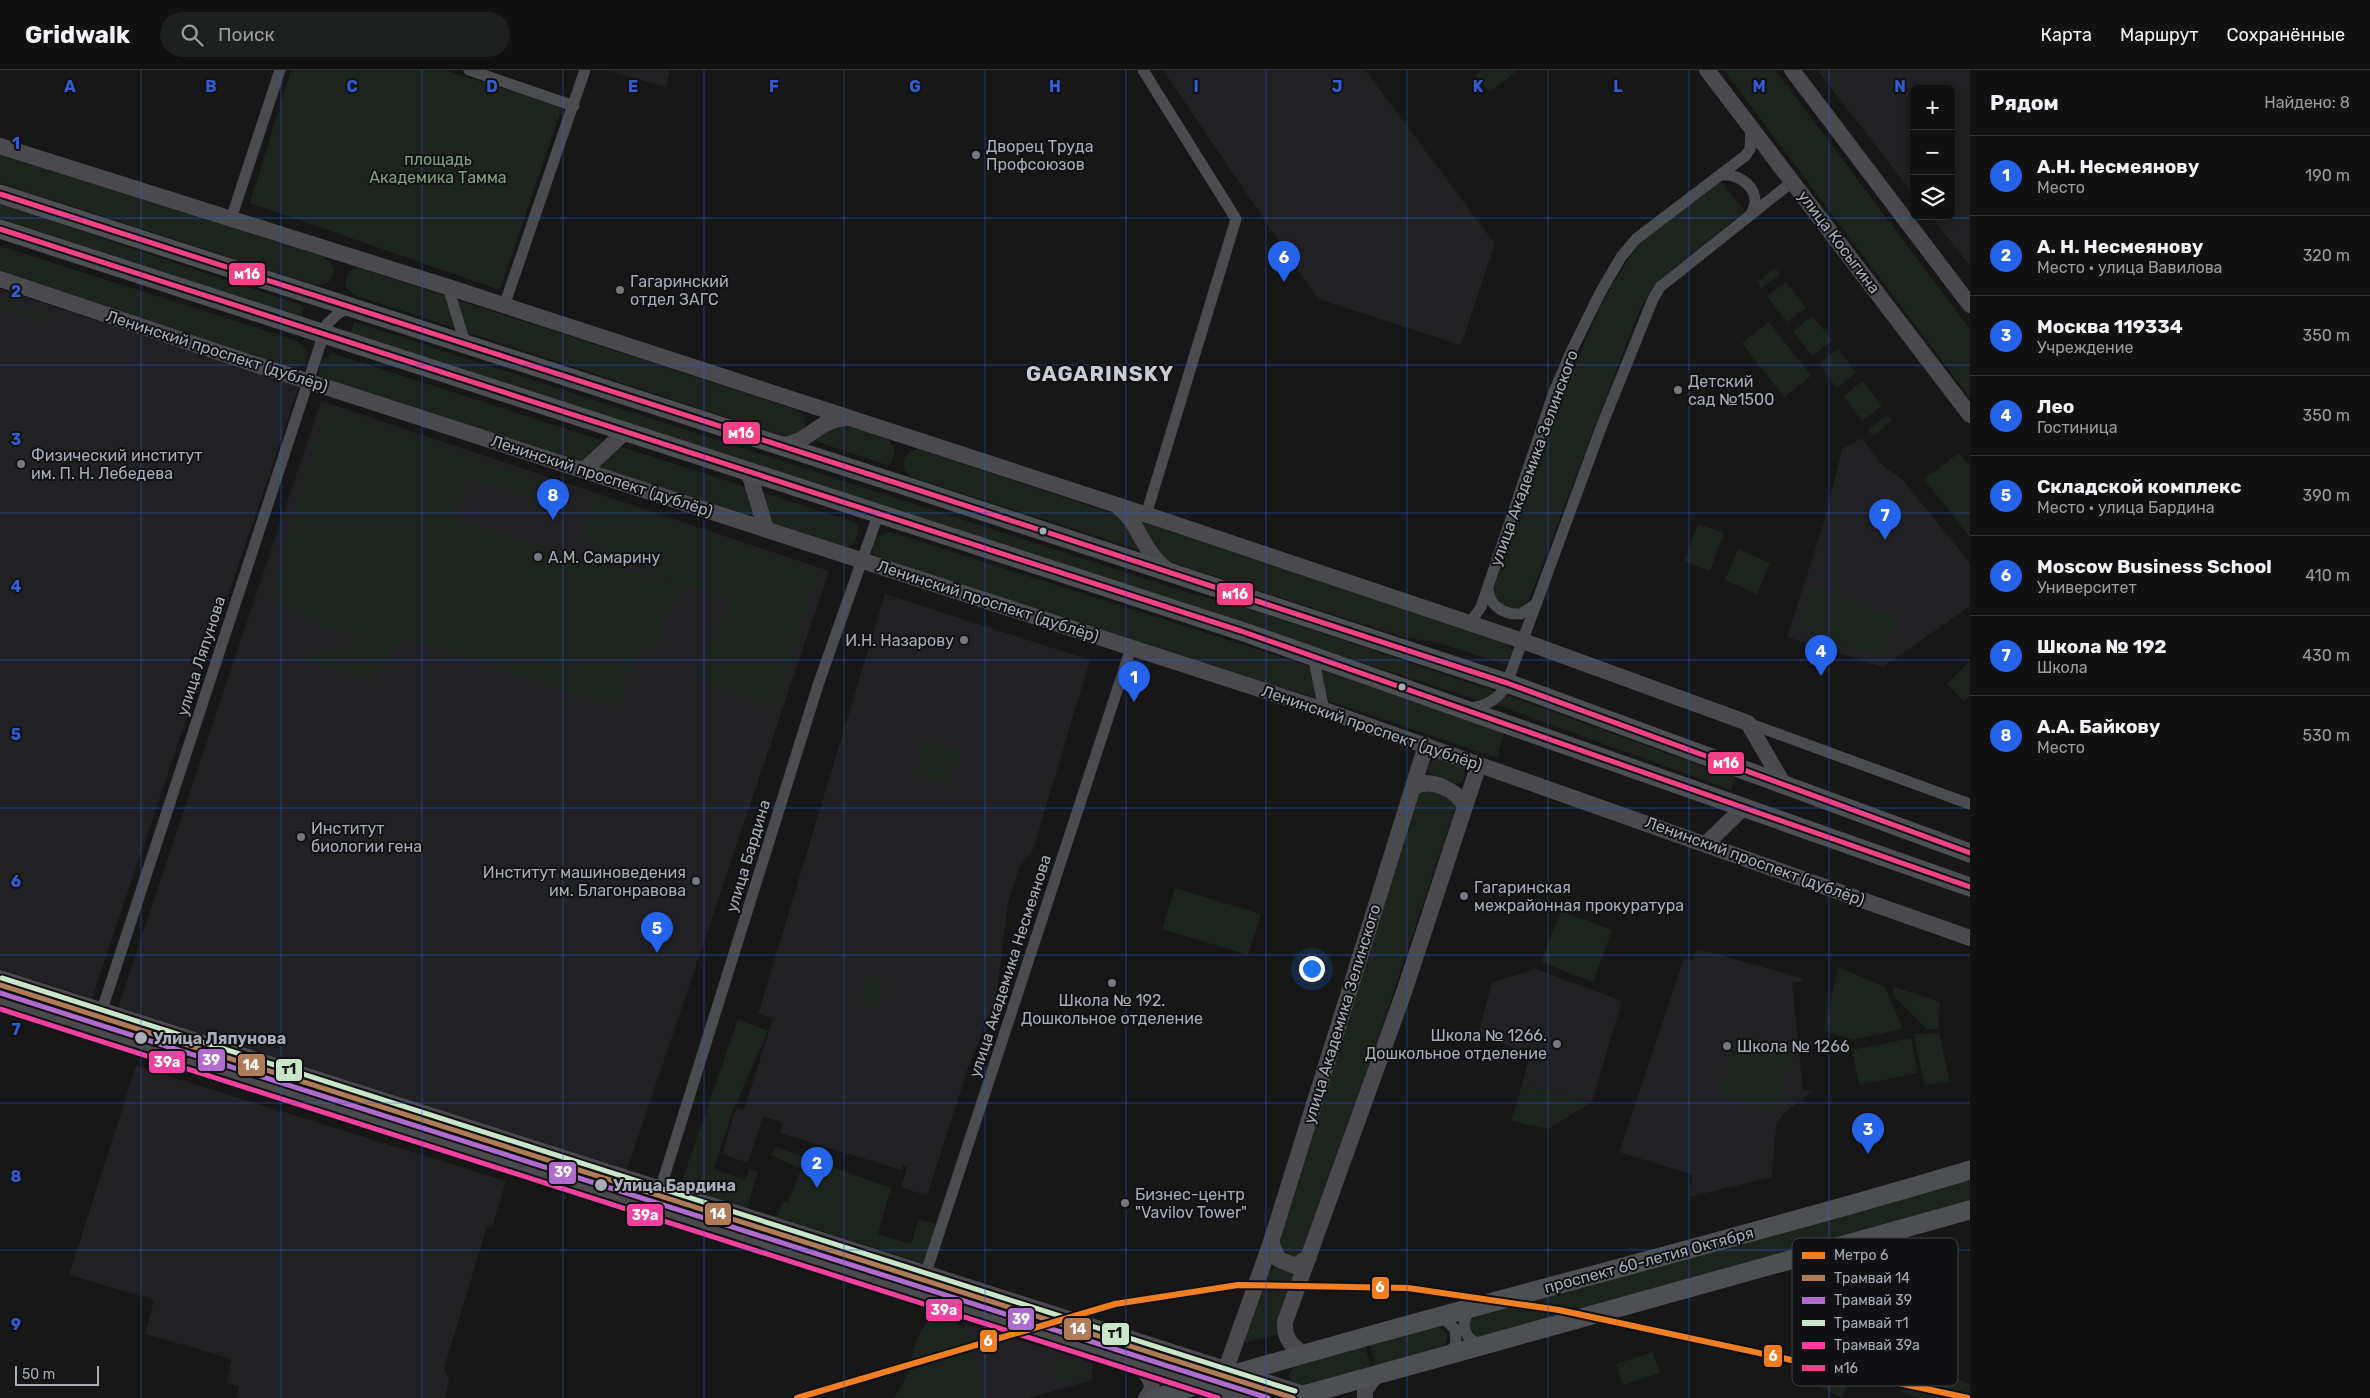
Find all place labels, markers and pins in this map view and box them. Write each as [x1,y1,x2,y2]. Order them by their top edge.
place label: Дворец Труда Профсоюзов [986,137,1093,174]
marker: Дворец Труда Профсоюзов [970,149,982,161]
pin: 6 [1268,241,1300,282]
place label: Гагаринский отдел ЗАГС [630,272,729,309]
marker: Гагаринский отдел ЗАГС [614,284,626,296]
place label: Детский сад №1500 [1688,372,1774,409]
marker: Детский сад №1500 [1672,384,1684,396]
place label: Физический институт им. П. Н. Лебедева [31,446,202,483]
marker: Физический институт им. П. Н. Лебедева [15,458,27,470]
pin: 8 [537,479,569,520]
pin: 7 [1869,499,1901,540]
unlabelled marker [1038,526,1048,536]
place label: А.М. Самарину [548,548,660,567]
marker: А.М. Самарину [532,551,544,563]
place label: И.Н. Назарову [845,631,954,650]
marker: И.Н. Назарову [958,634,970,646]
pin: 4 [1805,635,1837,676]
pin: 1 [1118,661,1150,702]
unlabelled marker [1397,682,1407,692]
place label: Институт биологии гена [311,819,422,856]
marker: Институт биологии гена [295,831,307,843]
place label: Институт машиноведения им. Благонравова [483,863,686,900]
marker: Институт машиноведения им. Благонравова [690,875,702,887]
place label: Гагаринская межрайонная прокуратура [1474,878,1684,915]
marker: Гагаринская межрайонная прокуратура [1458,890,1470,902]
pin: 5 [641,912,673,953]
marker: Школа № 192. Дошкольное отделение [1106,977,1118,989]
place label: Школа № 192. Дошкольное отделение [1021,991,1203,1028]
place label: Школа № 1266. Дошкольное отделение [1365,1026,1547,1063]
place label: Улица Ляпунова [153,1029,286,1048]
marker: Улица Ляпунова [133,1030,149,1046]
place label: Школа № 1266 [1737,1037,1850,1056]
marker: Школа № 1266. Дошкольное отделение [1551,1038,1563,1050]
marker: Школа № 1266 [1721,1040,1733,1052]
pin: 3 [1852,1113,1884,1154]
pin: 2 [801,1147,833,1188]
place label: Улица Бардина [613,1176,736,1195]
marker: Улица Бардина [593,1177,609,1193]
place label: Бизнес-центр "Vavilov Tower" [1135,1185,1247,1222]
marker: Бизнес-центр "Vavilov Tower" [1119,1197,1131,1209]

